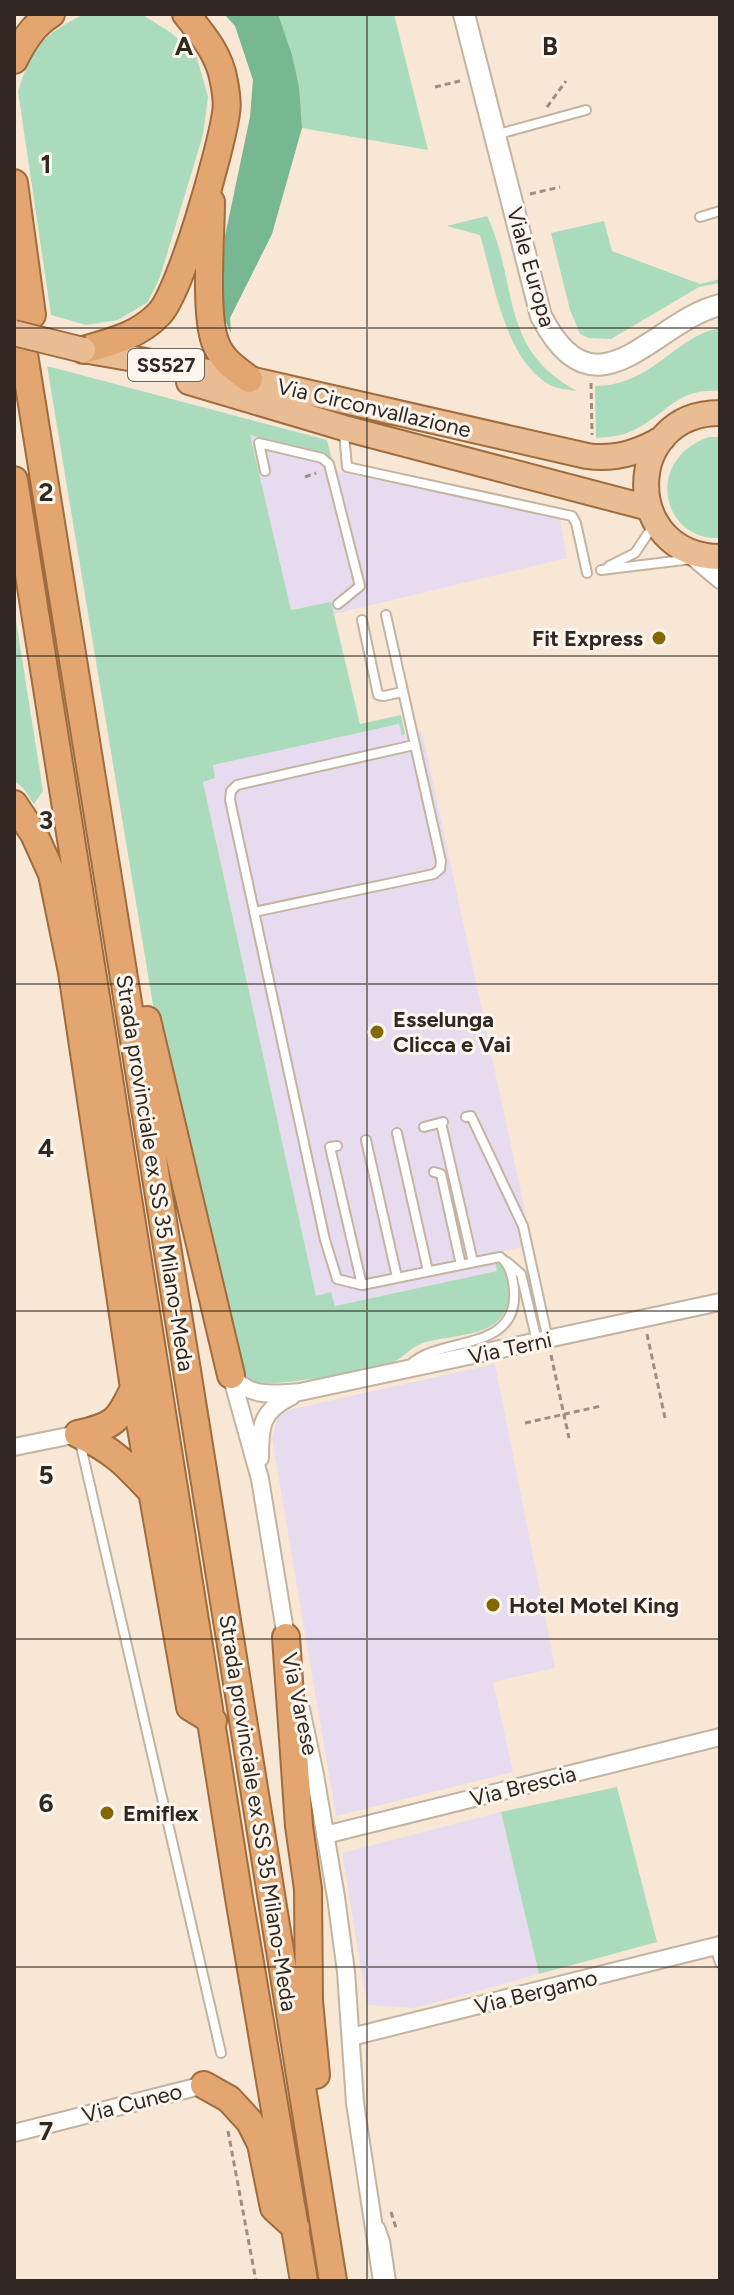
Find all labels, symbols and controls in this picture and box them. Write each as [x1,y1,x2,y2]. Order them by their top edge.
text: A [175,30,194,62]
text: B [542,30,558,62]
text: 1 [41,148,51,180]
street label: Viale Europa [501,204,561,330]
road number: SS527 [128,349,204,381]
street label: Via Circonvallazione [274,373,474,443]
text: 2 [38,476,54,508]
place label: Fit Express [532,625,643,652]
marker: Fit Express [650,629,668,647]
text: 3 [39,804,53,836]
street label: Strada provinciale ex SS 35 Milano-Meda [110,973,200,1373]
place label: Esselunga Clicca e Vai [393,1006,511,1058]
marker: Esselunga Clicca e Vai [368,1023,386,1041]
text: 4 [38,1132,54,1164]
street label: Via Terni [466,1326,554,1370]
text: 5 [38,1459,54,1491]
place label: Hotel Motel King [509,1592,679,1619]
marker: Hotel Motel King [484,1596,502,1614]
street label: Strada provinciale ex SS 35 Milano-Meda [213,1613,303,2013]
street label: Via Varese [276,1650,324,1758]
street label: Via Brescia [467,1760,579,1812]
text: 6 [38,1787,54,1819]
place label: Emiflex [123,1800,199,1827]
marker: Emiflex [98,1804,116,1822]
street label: Via Bergamo [472,1964,600,2020]
street label: Via Cuneo [79,2078,185,2128]
text: 7 [39,2115,53,2147]

